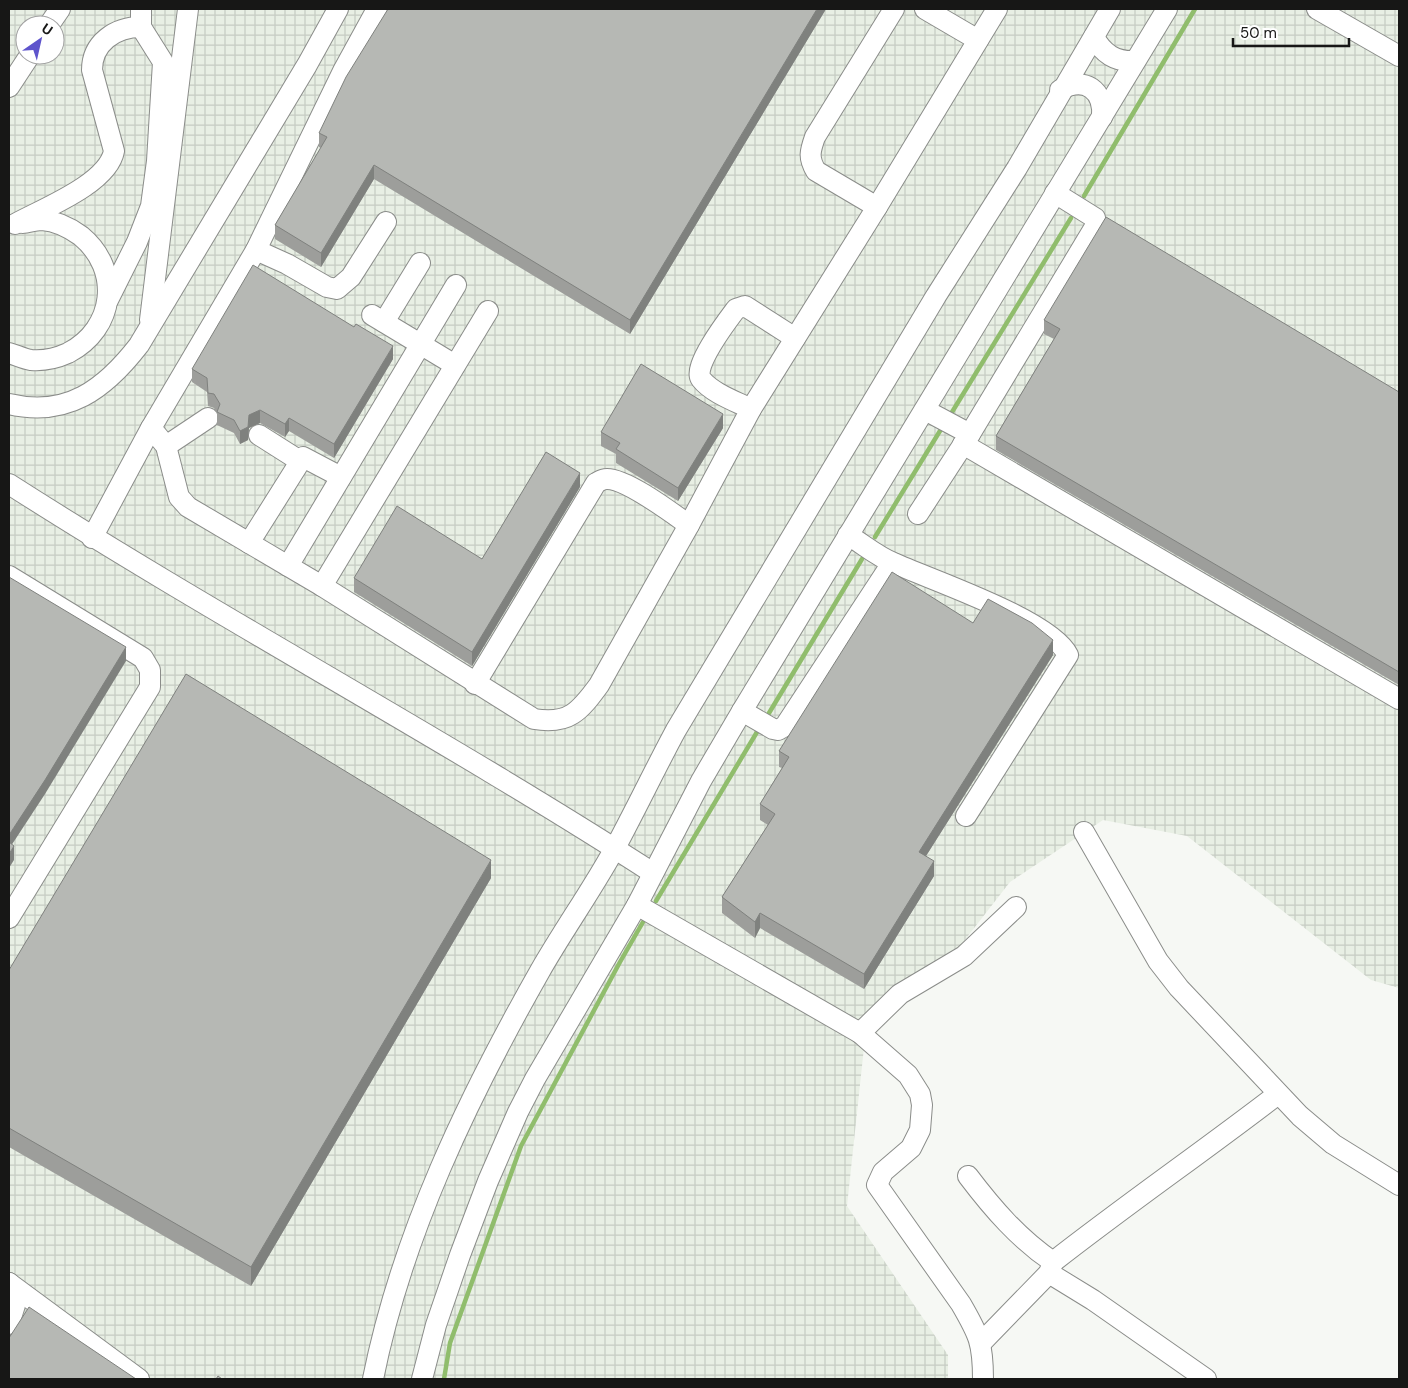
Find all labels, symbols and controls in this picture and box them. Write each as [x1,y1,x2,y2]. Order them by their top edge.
north arrow [15,15,65,65]
scale bar [1233,15,1349,47]
text: U [38,19,56,39]
text: 50 m [1240,23,1277,43]

